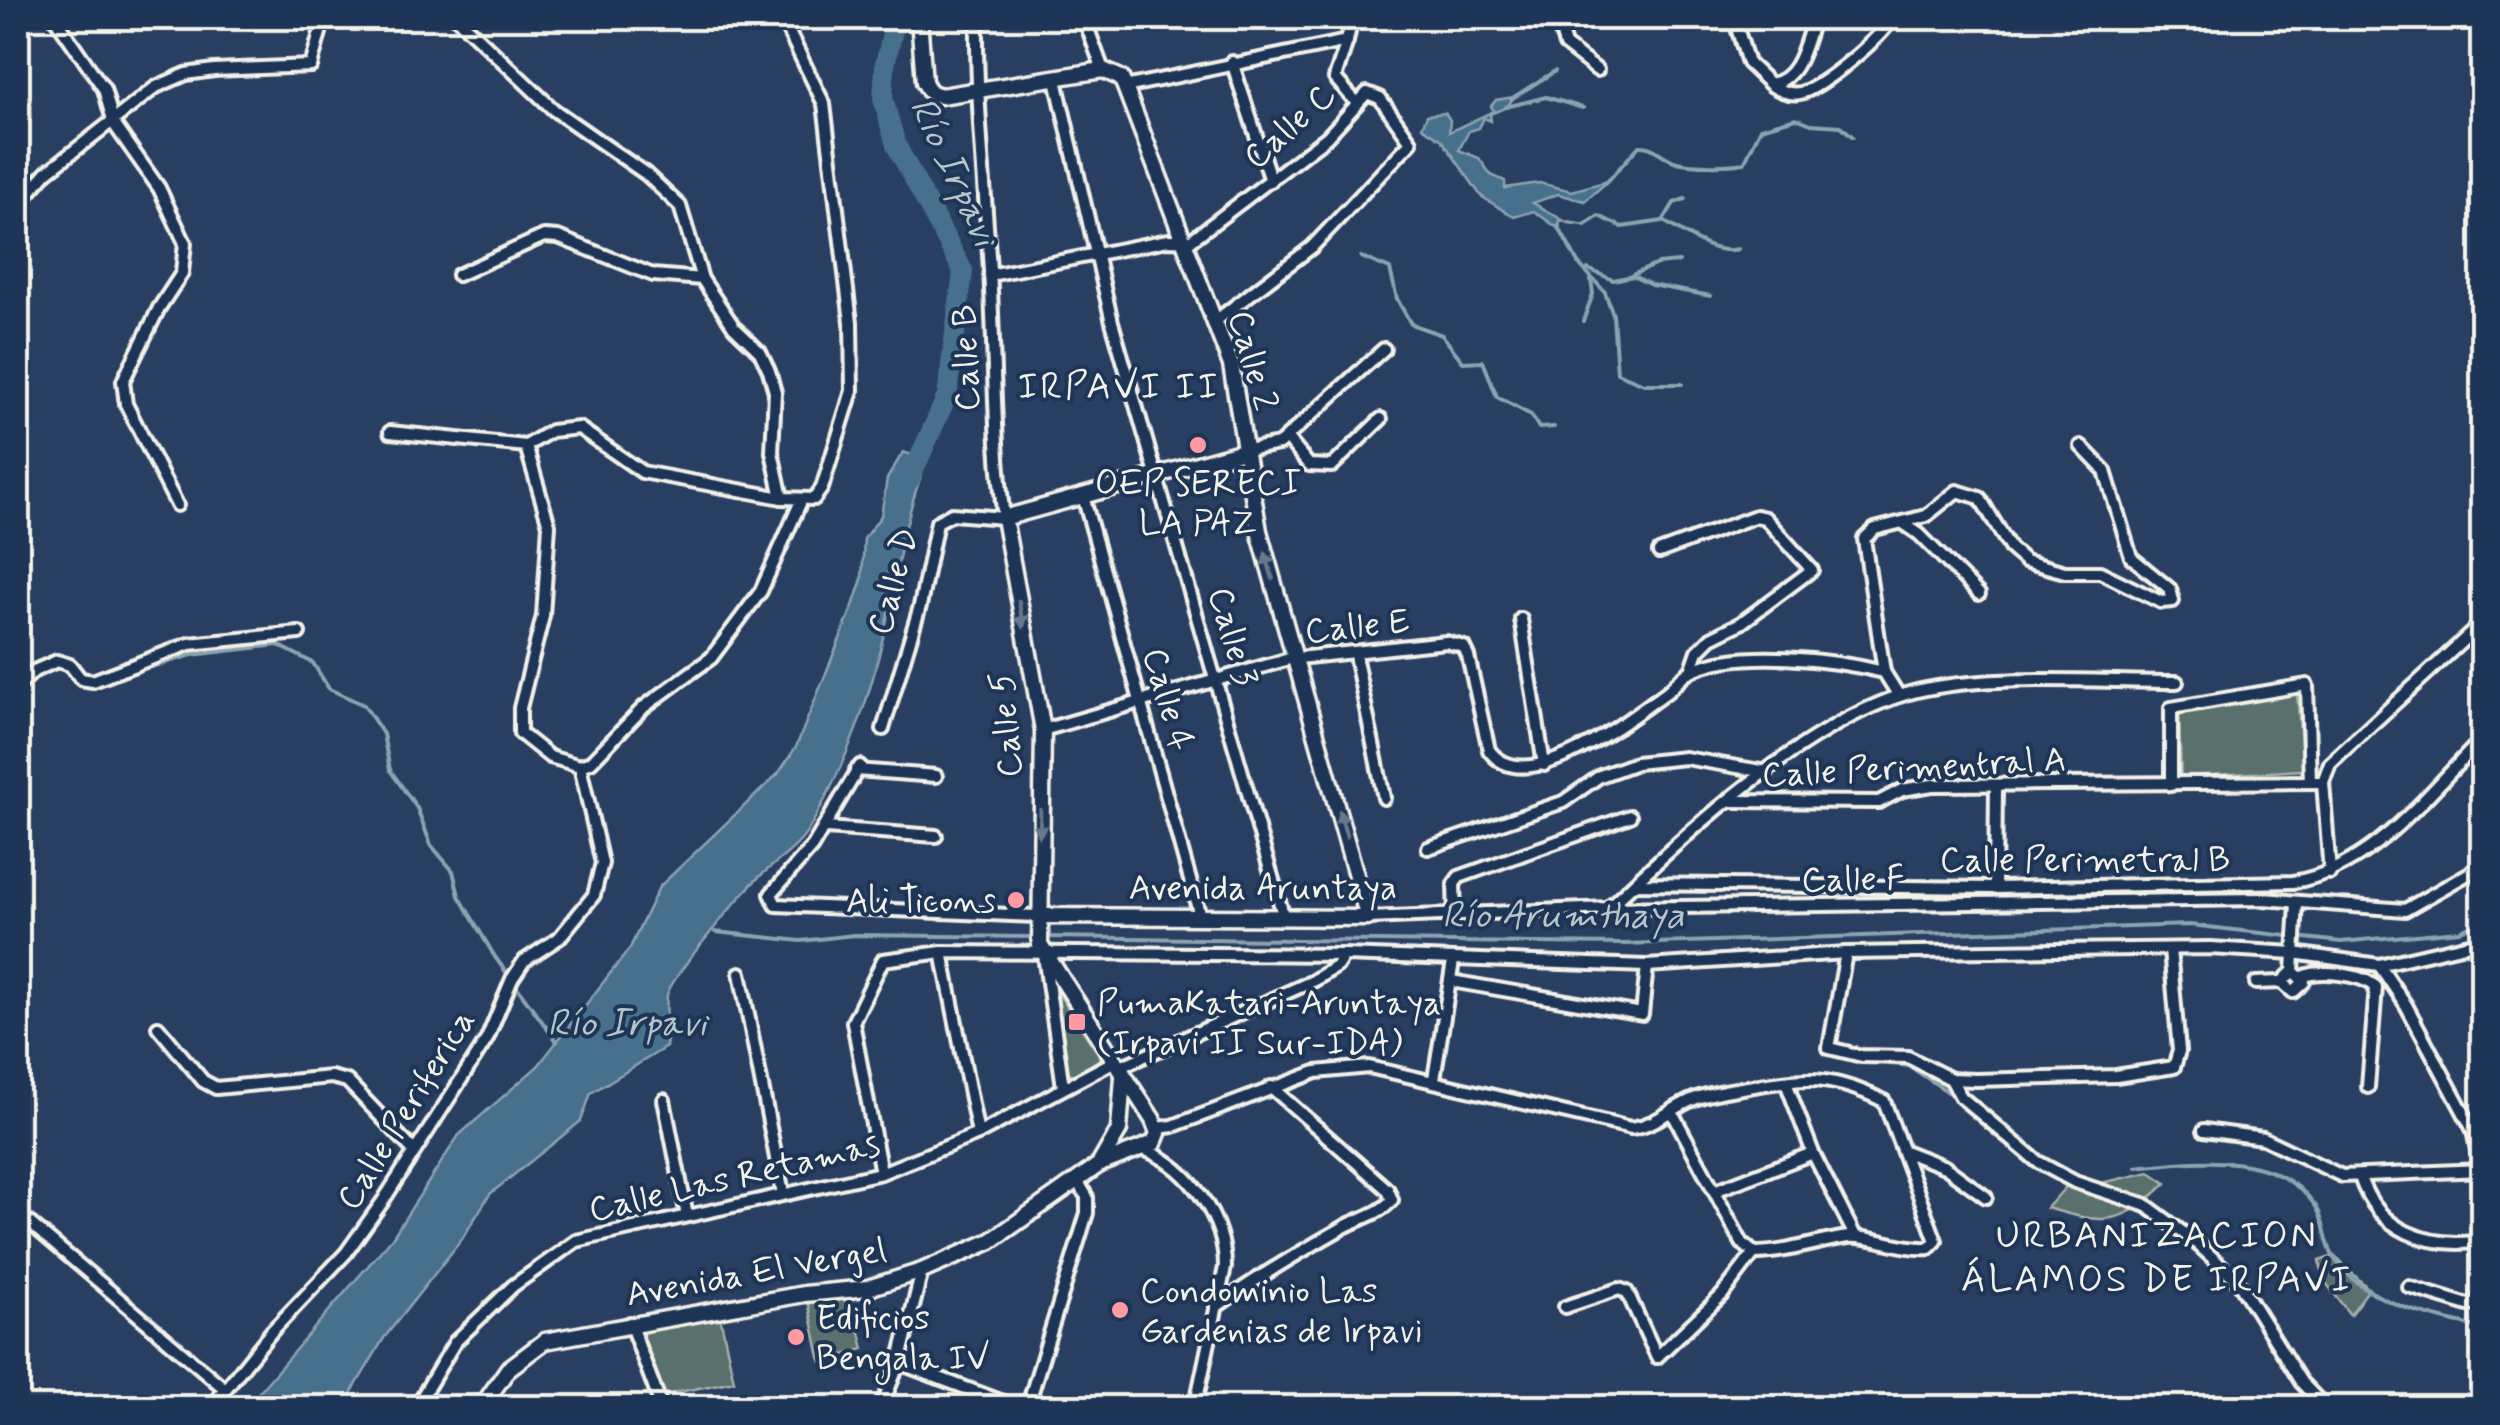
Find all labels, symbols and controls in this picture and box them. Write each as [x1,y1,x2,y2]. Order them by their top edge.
street label: Calle C [1234,73,1347,180]
water label: Río Irpavi [897,89,1010,258]
street label: Calle B [942,304,992,412]
street label: Calle 2 [1216,305,1288,416]
district label: IRPAVI II [1018,363,1220,412]
marker: OEP SERECI LA PAZ [1187,434,1209,456]
place label: OEP SERECI LA PAZ [1095,461,1301,547]
street label: Calle D [858,523,930,640]
one-way arrow [1261,550,1276,581]
street label: Calle 3 [1196,582,1268,691]
one-way arrow [1014,598,1029,630]
street label: Calle E [1303,599,1412,655]
street label: Calle 4 [1130,643,1204,756]
street label: Calle 5 [979,670,1035,779]
street label: Calle Perimentral A [1761,737,2068,799]
one-way arrow [1031,807,1047,839]
one-way arrow [1335,808,1351,839]
street label: Calle Perimetral B [1940,838,2230,884]
street label: Calle F [1801,856,1905,904]
street label: Avenida Aruntaya [1129,866,1397,912]
place label: Ali Ticons [846,879,996,925]
marker: Ali Ticons [1005,889,1027,911]
water label: Río Arumthaya [1442,892,1685,941]
place label: PumaKatari-Aruntaya (Irpavi II Sur-IDA) [1097,981,1441,1067]
water label: Río Irpavi [547,1000,710,1049]
street label: Calle Periferica [327,1001,487,1219]
marker: PumaKatari-Aruntaya (Irpavi II Sur-IDA) [1066,1011,1088,1033]
street label: Calle Las Retamas [584,1122,885,1234]
district label: URBANIZACION ÁLAMOS DE IRPAVI [1961,1212,2353,1305]
street label: Avenida El Vergel [622,1227,890,1319]
place label: Condominio Las Gardenias de Irpavi [1140,1269,1423,1355]
place label: Edificios Bengala IV [816,1296,989,1385]
marker: Condominio Las Gardenias de Irpavi [1109,1299,1131,1321]
marker: Edificios Bengala IV [785,1326,807,1348]

